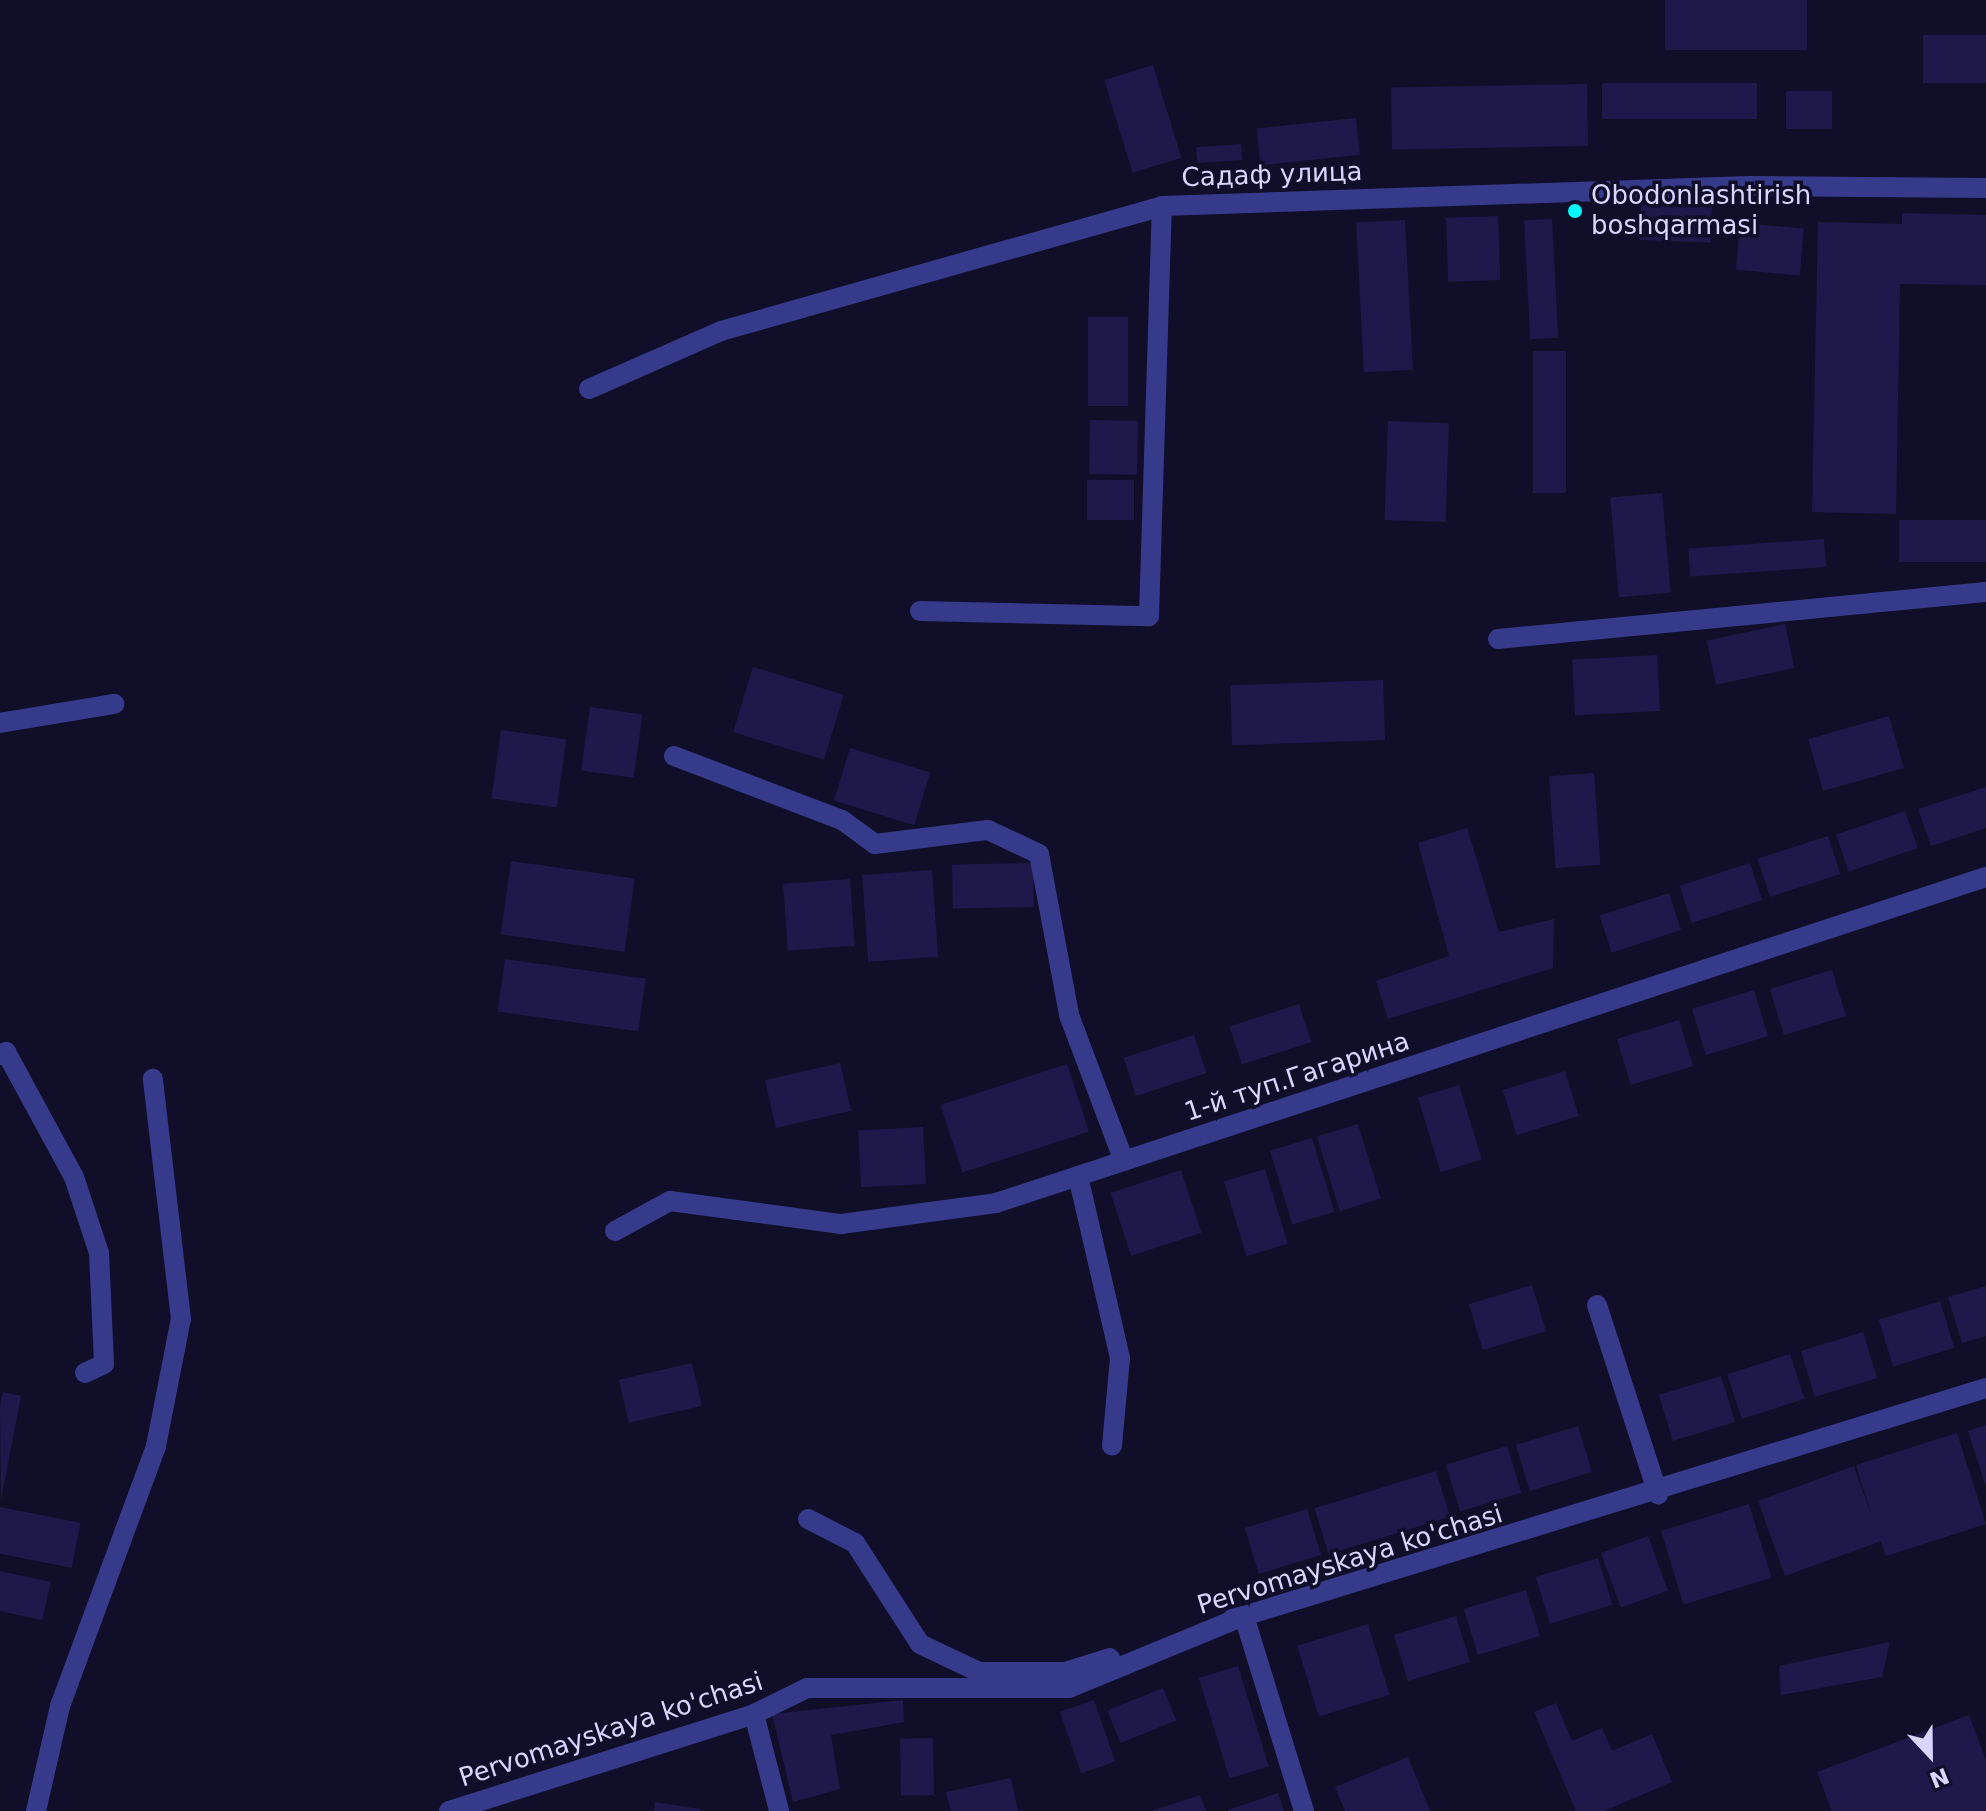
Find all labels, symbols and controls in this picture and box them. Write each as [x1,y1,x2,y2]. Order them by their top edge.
street label: Садаф улица [1181,156,1363,194]
place label: Obodonlashtirish boshqarmasi [1591,180,1811,242]
marker: Obodonlashtirish boshqarmasi [1566,202,1584,220]
street label: 1-й туп.Гагарина [1181,1026,1413,1128]
street label: Pervomayskaya ko'chasi [1194,1499,1506,1621]
street label: Pervomayskaya ko'chasi [455,1666,767,1794]
north arrow [1890,1715,1970,1795]
text: N [1926,1763,1952,1793]

